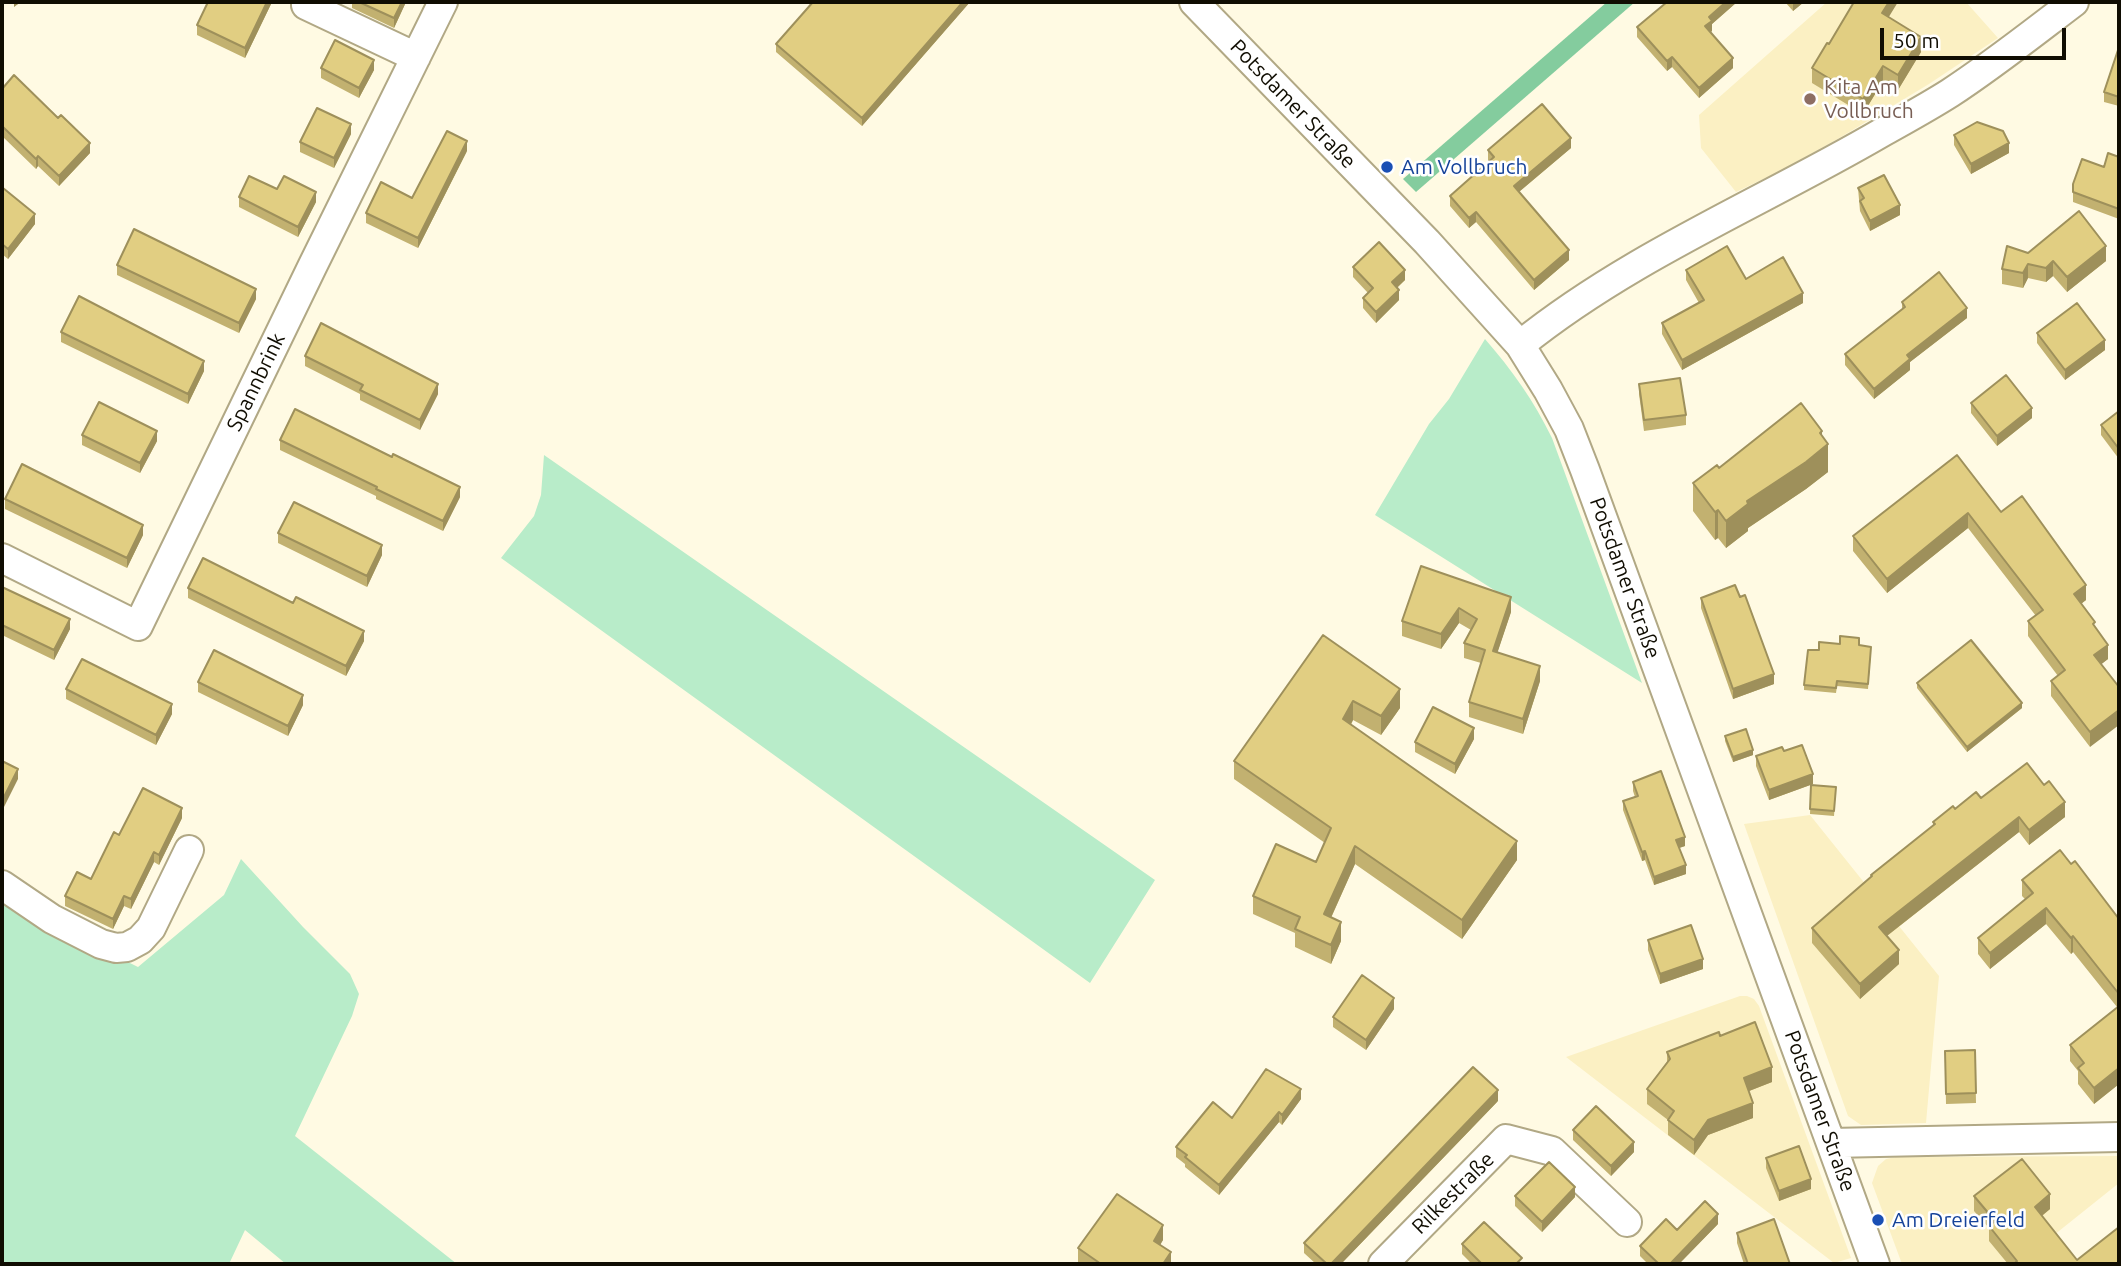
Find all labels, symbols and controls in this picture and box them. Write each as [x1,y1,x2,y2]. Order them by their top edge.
scale bar [1883,14,2068,58]
text: 50 m [1893,28,1940,52]
street label: Potsdamer Straße [1225,34,1361,174]
place label: Kita Am Vollbruch [1824,74,1914,124]
marker: Kita Am Vollbruch [1802,91,1818,107]
place label: Am Vollbruch [1401,154,1527,180]
marker: Am Vollbruch [1379,159,1395,175]
street label: Spannbrink [221,329,291,435]
street label: Potsdamer Straße [1584,494,1666,662]
street label: Potsdamer Straße [1779,1027,1861,1195]
street label: Rilkestraße [1407,1147,1499,1239]
place label: Am Dreierfeld [1892,1207,2025,1233]
marker: Am Dreierfeld [1870,1212,1886,1228]

